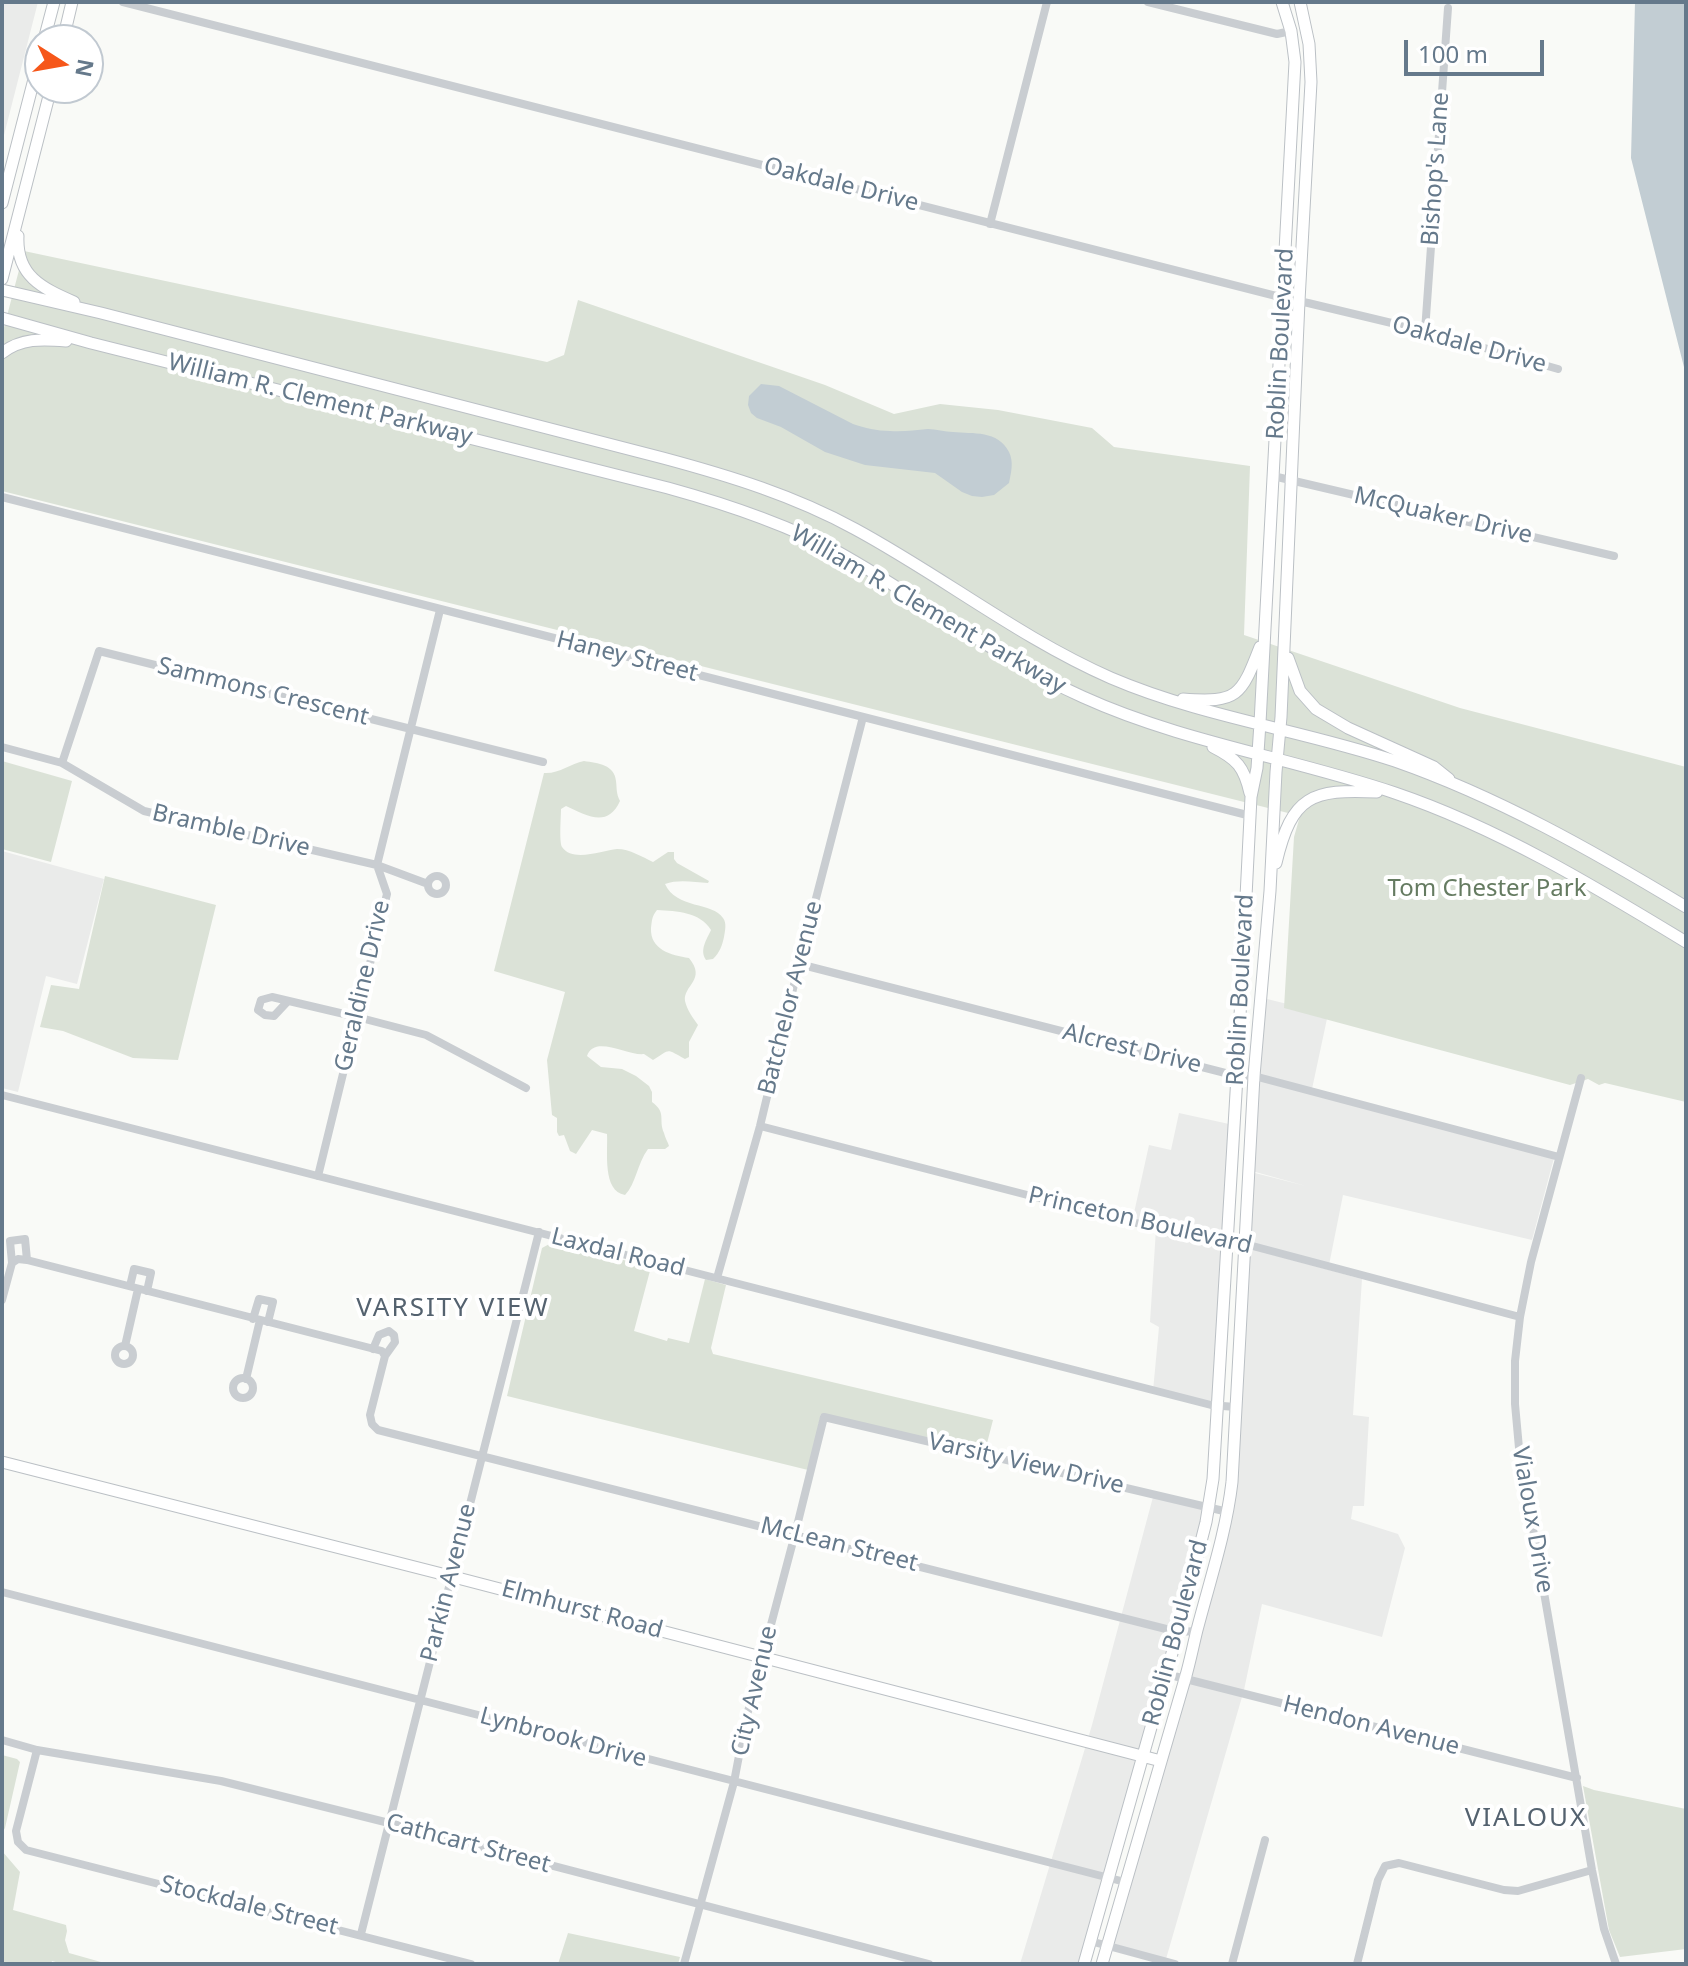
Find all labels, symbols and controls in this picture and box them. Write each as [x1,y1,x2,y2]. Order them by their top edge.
north arrow [24,24,104,104]
scale bar [1408,24,1548,74]
text: 100 m [1418,37,1488,70]
text: N [69,57,102,80]
street label: Bishop's Lane [1416,91,1456,247]
street label: Oakdale Drive [761,152,921,218]
street label: Roblin Boulevard [1262,248,1300,440]
street label: Oakdale Drive [1389,311,1549,379]
street label: William R. Clement Parkway [165,348,475,452]
street label: McQuaker Drive [1351,481,1535,551]
street label: William R. Clement Parkway [785,519,1071,701]
street label: Haney Street [553,626,701,688]
street label: Sammons Crescent [154,652,372,732]
street label: Bramble Drive [149,799,313,863]
park label: Tom Chester Park [1388,875,1586,903]
street label: Roblin Boulevard [1222,894,1260,1086]
street label: Geraldine Drive [329,897,397,1075]
street label: Batchelor Avenue [753,898,829,1098]
street label: Alcrest Drive [1060,1018,1204,1080]
street label: Princeton Boulevard [1025,1181,1255,1261]
street label: Laxdal Road [548,1223,688,1283]
district label: VARSITY VIEW [356,1293,550,1325]
street label: Varsity View Drive [925,1427,1127,1501]
street label: Vialoux Drive [1505,1445,1559,1595]
street label: Parkin Avenue [415,1501,483,1665]
street label: McLean Street [757,1512,921,1578]
street label: Roblin Boulevard [1137,1537,1215,1729]
street label: Elmhurst Road [498,1575,666,1645]
street label: City Avenue [726,1623,784,1759]
street label: Hendon Avenue [1280,1690,1462,1762]
street label: Lynbrook Drive [477,1702,649,1774]
district label: VIALOUX [1465,1803,1587,1835]
street label: Cathcart Street [383,1808,553,1880]
street label: Stockdale Street [157,1870,341,1942]

